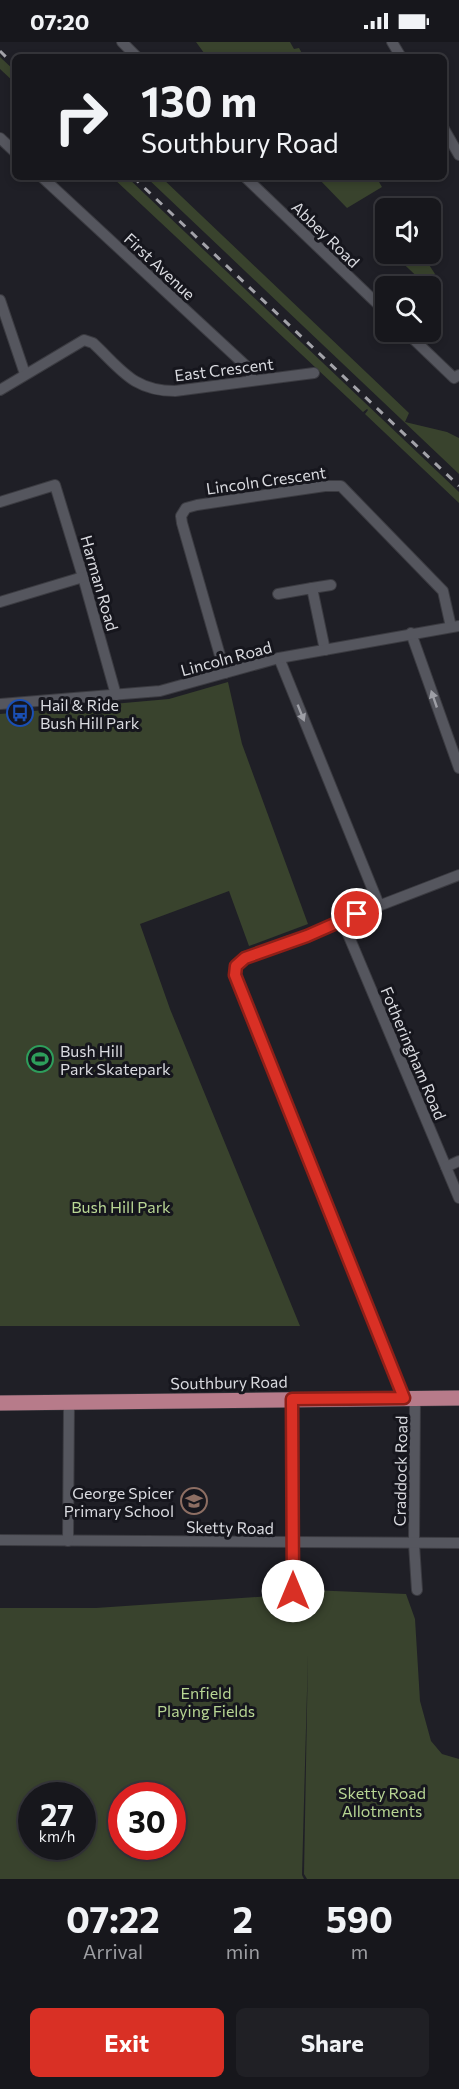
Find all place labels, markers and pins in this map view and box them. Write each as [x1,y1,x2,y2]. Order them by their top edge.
place label: Hail & Ride Bush Hill Park [40,695,140,732]
bus stop icon: Hail & Ride Bush Hill Park [5,698,35,728]
pin [331,888,382,939]
place label: Bush Hill Park Skatepark [60,1041,171,1078]
sports icon: Bush Hill Park Skatepark [25,1044,55,1074]
place label: George Spicer Primary School [64,1483,175,1520]
school or university icon: George Spicer Primary School [179,1486,209,1516]

